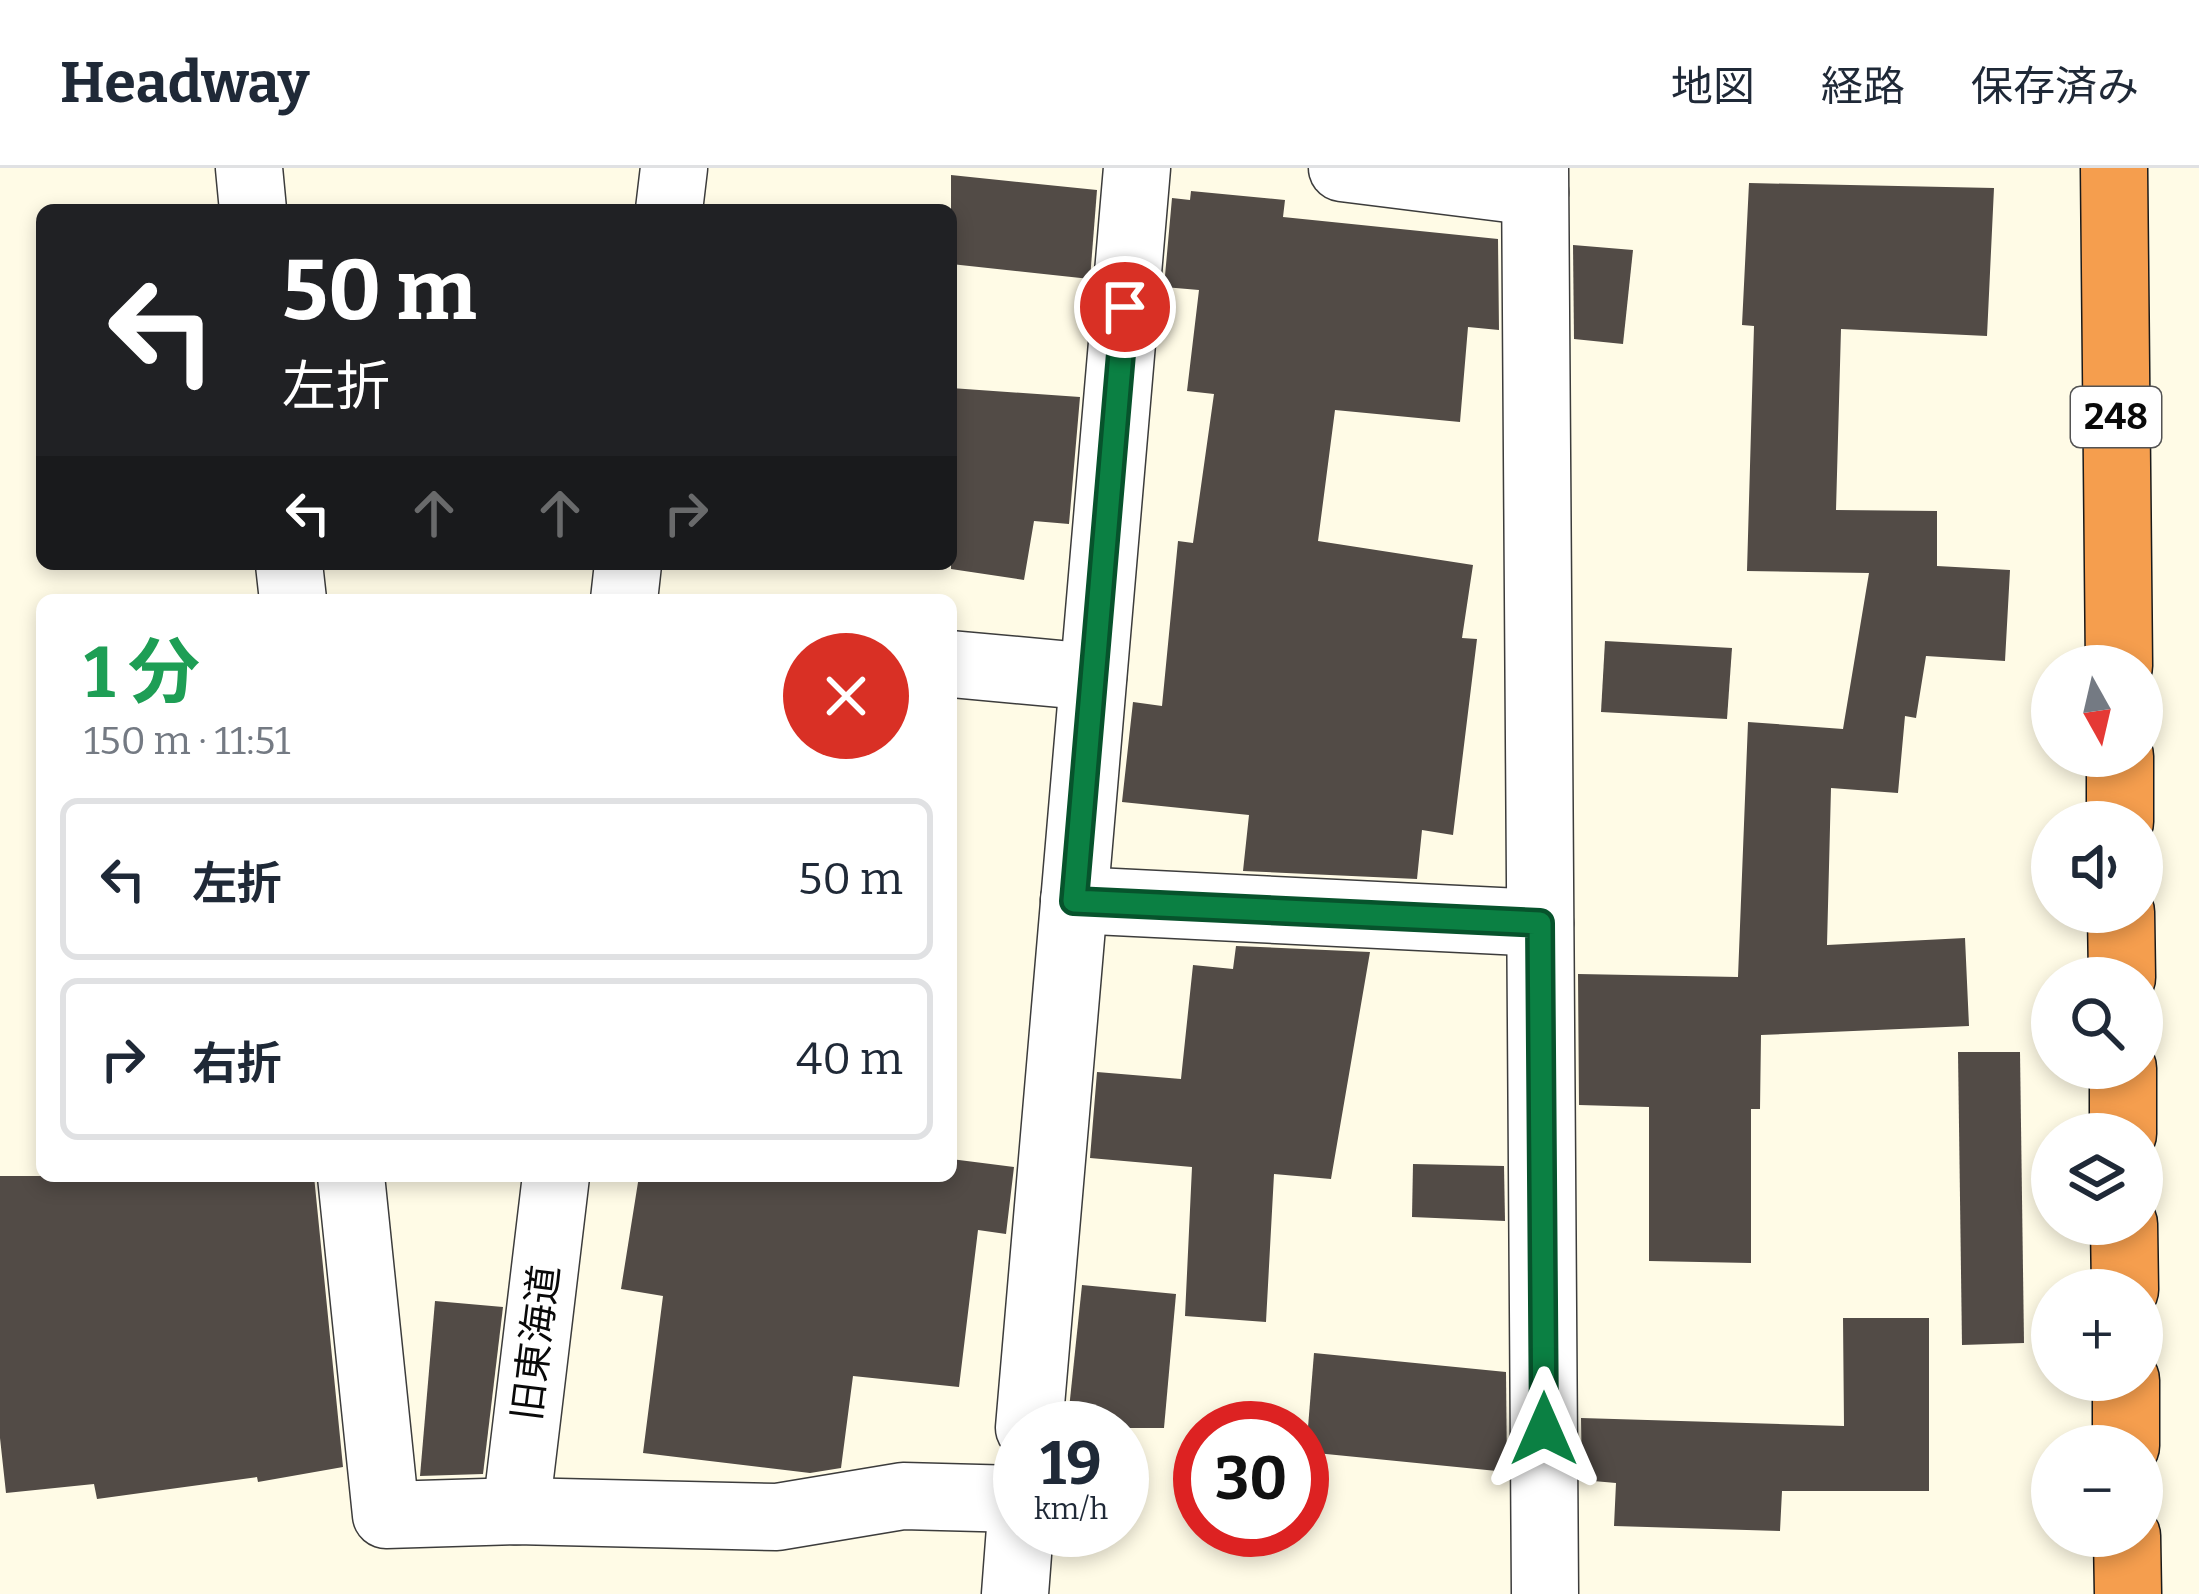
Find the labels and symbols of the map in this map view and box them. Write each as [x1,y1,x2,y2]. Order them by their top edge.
pin [1074,256,1176,358]
road number: 248 [2071,387,2161,447]
north arrow [2031,645,2163,777]
street label: 旧東海道 [504,1263,568,1423]
position arrow [1481,1366,1607,1492]
speed limit sign: 30 [1173,1401,1329,1557]

